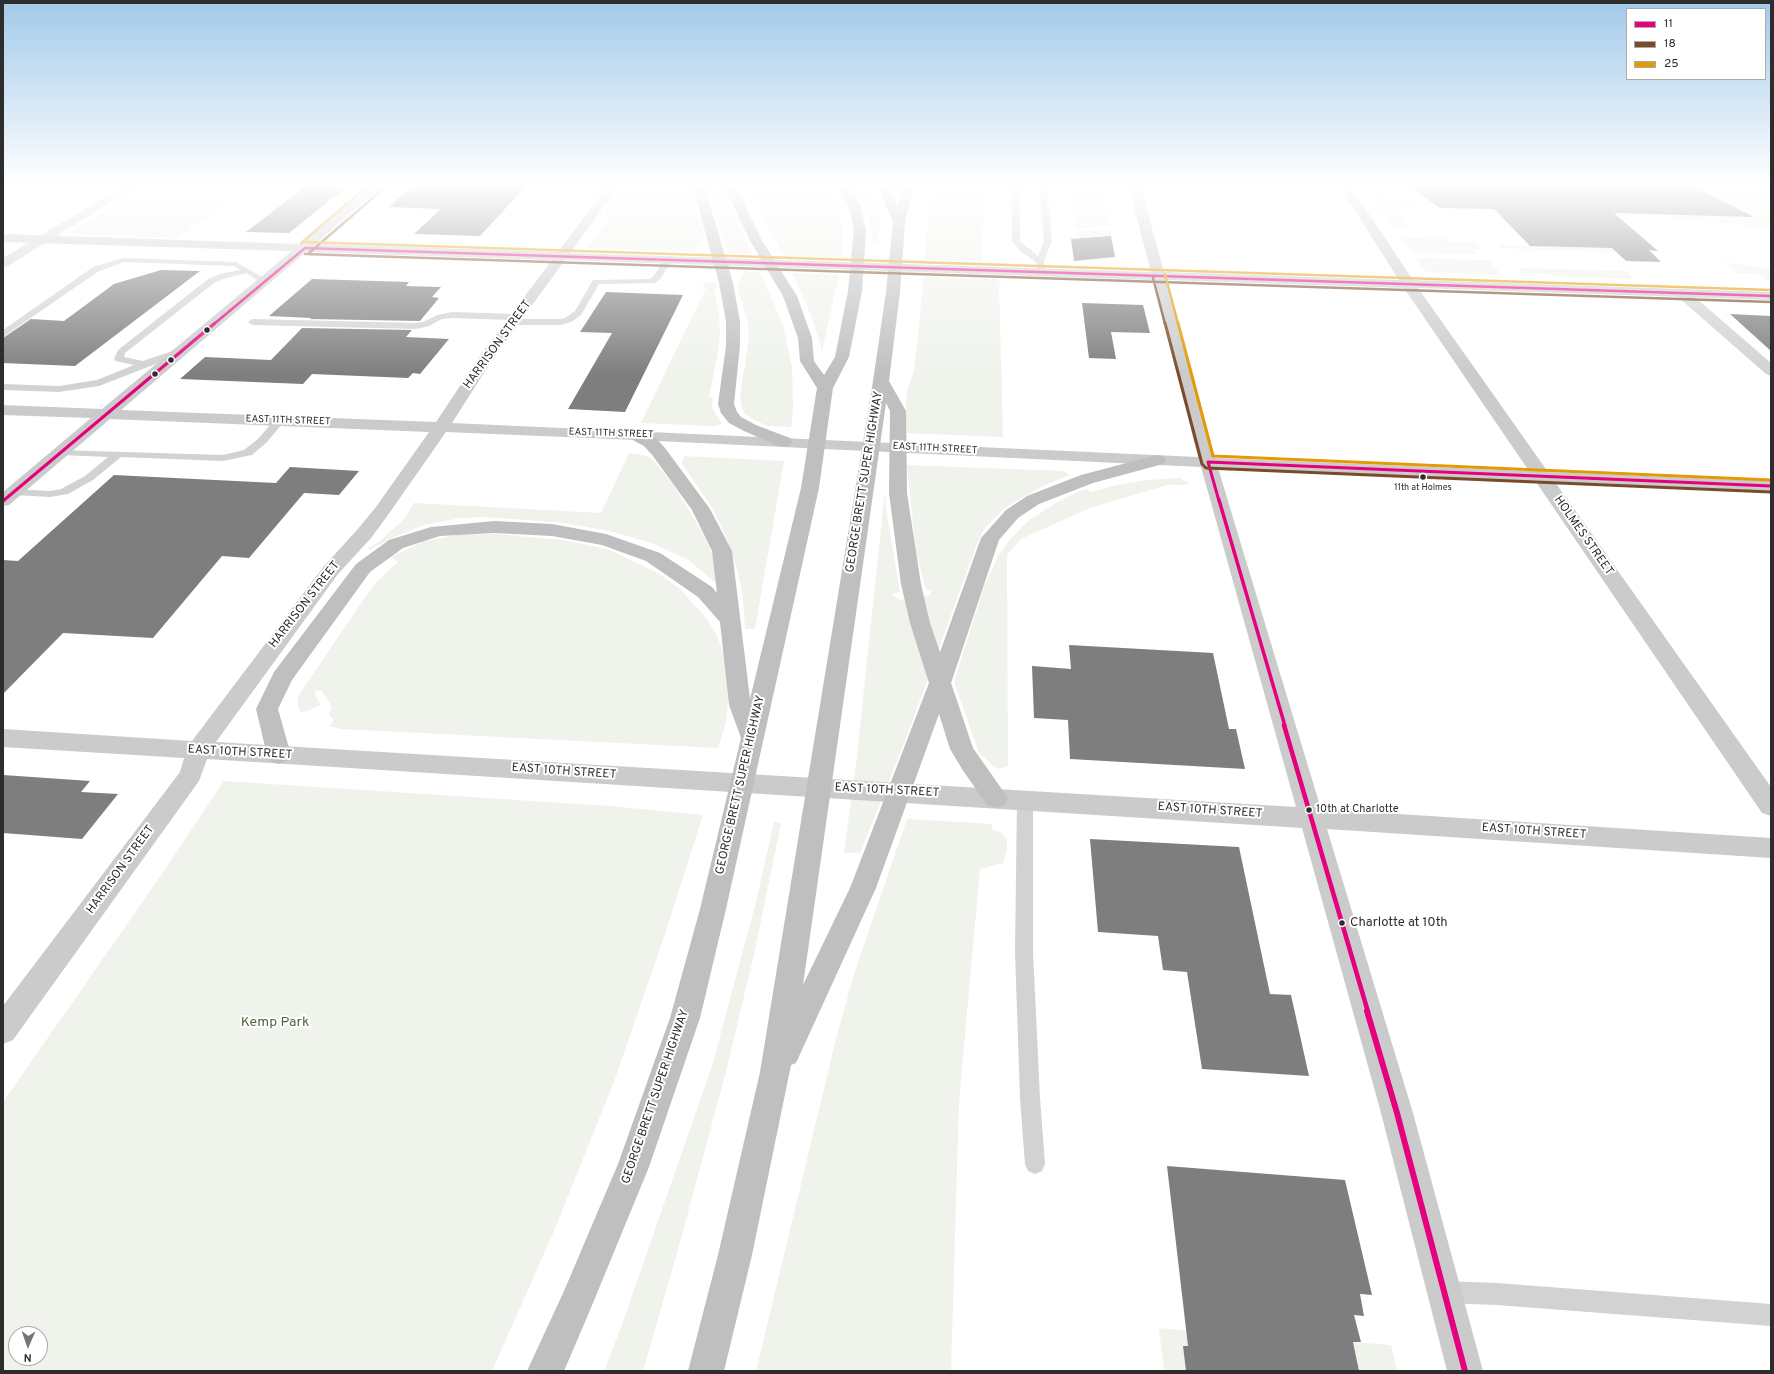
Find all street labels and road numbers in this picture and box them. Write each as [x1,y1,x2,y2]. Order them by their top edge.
street label: HARRISON STREET [461,298,535,392]
street label: GEORGE BRETT SUPER HIGHWAY [844,390,886,574]
street label: EAST 11TH STREET [245,414,331,428]
street label: EAST 11TH STREET [568,427,654,441]
street label: EAST 11TH STREET [892,441,978,457]
street label: HOLMES STREET [1550,494,1616,578]
street label: HARRISON STREET [267,559,343,651]
street label: GEORGE BRETT SUPER HIGHWAY [713,694,769,876]
street label: EAST 10TH STREET [187,743,293,763]
street label: EAST 10TH STREET [511,761,617,783]
street label: EAST 10TH STREET [834,781,940,801]
street label: EAST 10TH STREET [1157,800,1263,822]
street label: EAST 10TH STREET [1481,821,1587,843]
street label: HARRISON STREET [84,823,158,917]
street label: GEORGE BRETT SUPER HIGHWAY [619,1008,693,1186]

